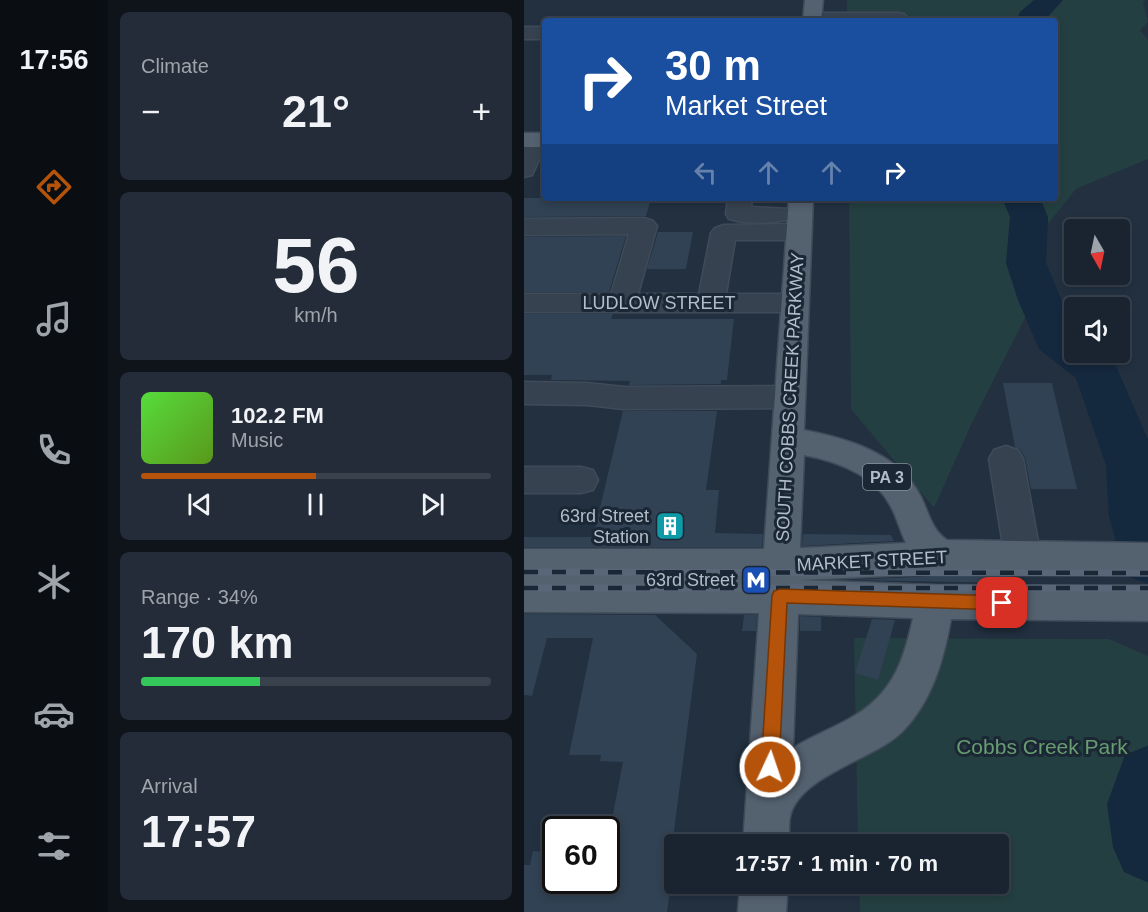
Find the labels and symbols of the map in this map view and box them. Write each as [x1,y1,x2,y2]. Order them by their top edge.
north arrow [1064,219,1130,285]
street label: SOUTH COBBS CREEK PARKWAY [772,252,808,542]
street label: LUDLOW STREET [582,293,736,313]
road number: PA 3 [863,464,911,490]
place label: 63rd Street Station [560,506,649,547]
building icon: 63rd Street Station [654,510,686,542]
street label: MARKET STREET [796,547,948,575]
metro station icon: 63rd Street [740,564,772,596]
place label: 63rd Street [646,570,735,590]
pin [976,577,1027,628]
position arrow [738,735,802,799]
park label: Cobbs Creek Park [956,735,1128,758]
speed limit sign: 60 [542,816,620,894]

